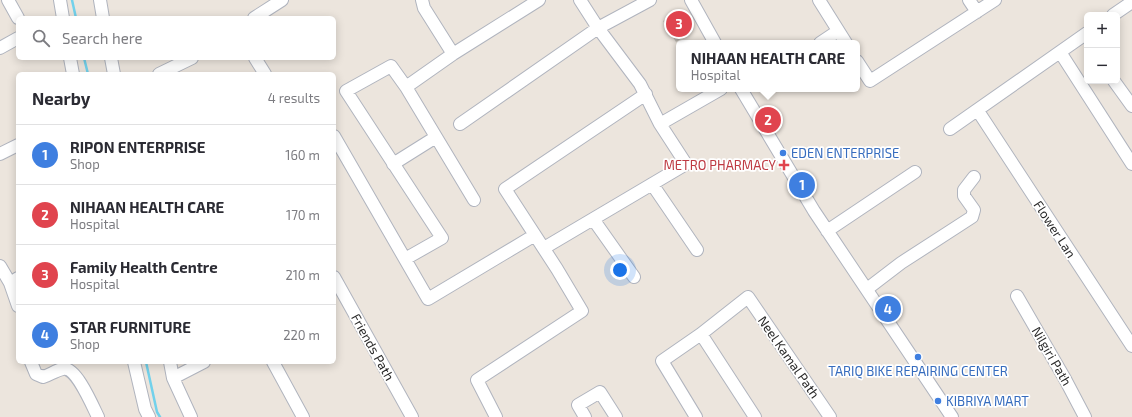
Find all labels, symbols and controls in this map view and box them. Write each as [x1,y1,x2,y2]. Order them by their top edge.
pin: 3 [666,9,692,39]
map controls [1084,12,1120,84]
button: + [1084,12,1120,48]
search box [16,16,336,60]
icon: search [30,27,52,49]
text: Search here [62,29,143,47]
popup [676,40,860,92]
button: − [1084,48,1120,84]
text: NIHAAN HEALTH CARE [691,49,845,67]
text: Hospital [691,67,740,83]
text: Nearby [32,88,90,108]
text: 4 results [268,90,320,106]
pin: 2 [755,105,781,135]
text: RIPON ENTERPRISE [70,138,205,156]
place label: EDEN ENTERPRISE [791,145,899,161]
text: 1 [42,147,48,163]
text: 160 m [285,147,320,163]
marker: EDEN ENTERPRISE [778,148,788,158]
text: Shop [70,156,100,172]
place label: METRO PHARMACY [663,157,777,173]
marker: METRO PHARMACY [779,160,789,170]
pin: 1 [789,170,815,200]
street label: Flower Lan [1031,197,1079,261]
text: NIHAAN HEALTH CARE [70,198,224,216]
text: 2 [41,207,49,223]
text: 170 m [286,207,320,223]
text: Hospital [70,216,119,232]
text: Family Health Centre [70,258,218,276]
your location [610,260,630,280]
text: 3 [41,267,49,283]
text: 210 m [285,267,320,283]
text: Hospital [70,276,119,292]
pin: 4 [875,294,901,324]
street label: Friends Path [348,311,398,383]
street label: Neel Kamal Path [755,313,823,401]
text: STAR FURNITURE [70,318,191,336]
street label: Nilgiri Path [1029,324,1075,388]
text: 4 [41,327,49,343]
text: 220 m [283,327,320,343]
text: Shop [70,336,100,352]
marker: TARIQ BIKE REPAIRING CENTER [913,352,923,362]
place label: TARIQ BIKE REPAIRING CENTER [828,363,1008,379]
place label: KIBRIYA MART [946,393,1029,409]
marker: KIBRIYA MART [933,396,943,406]

